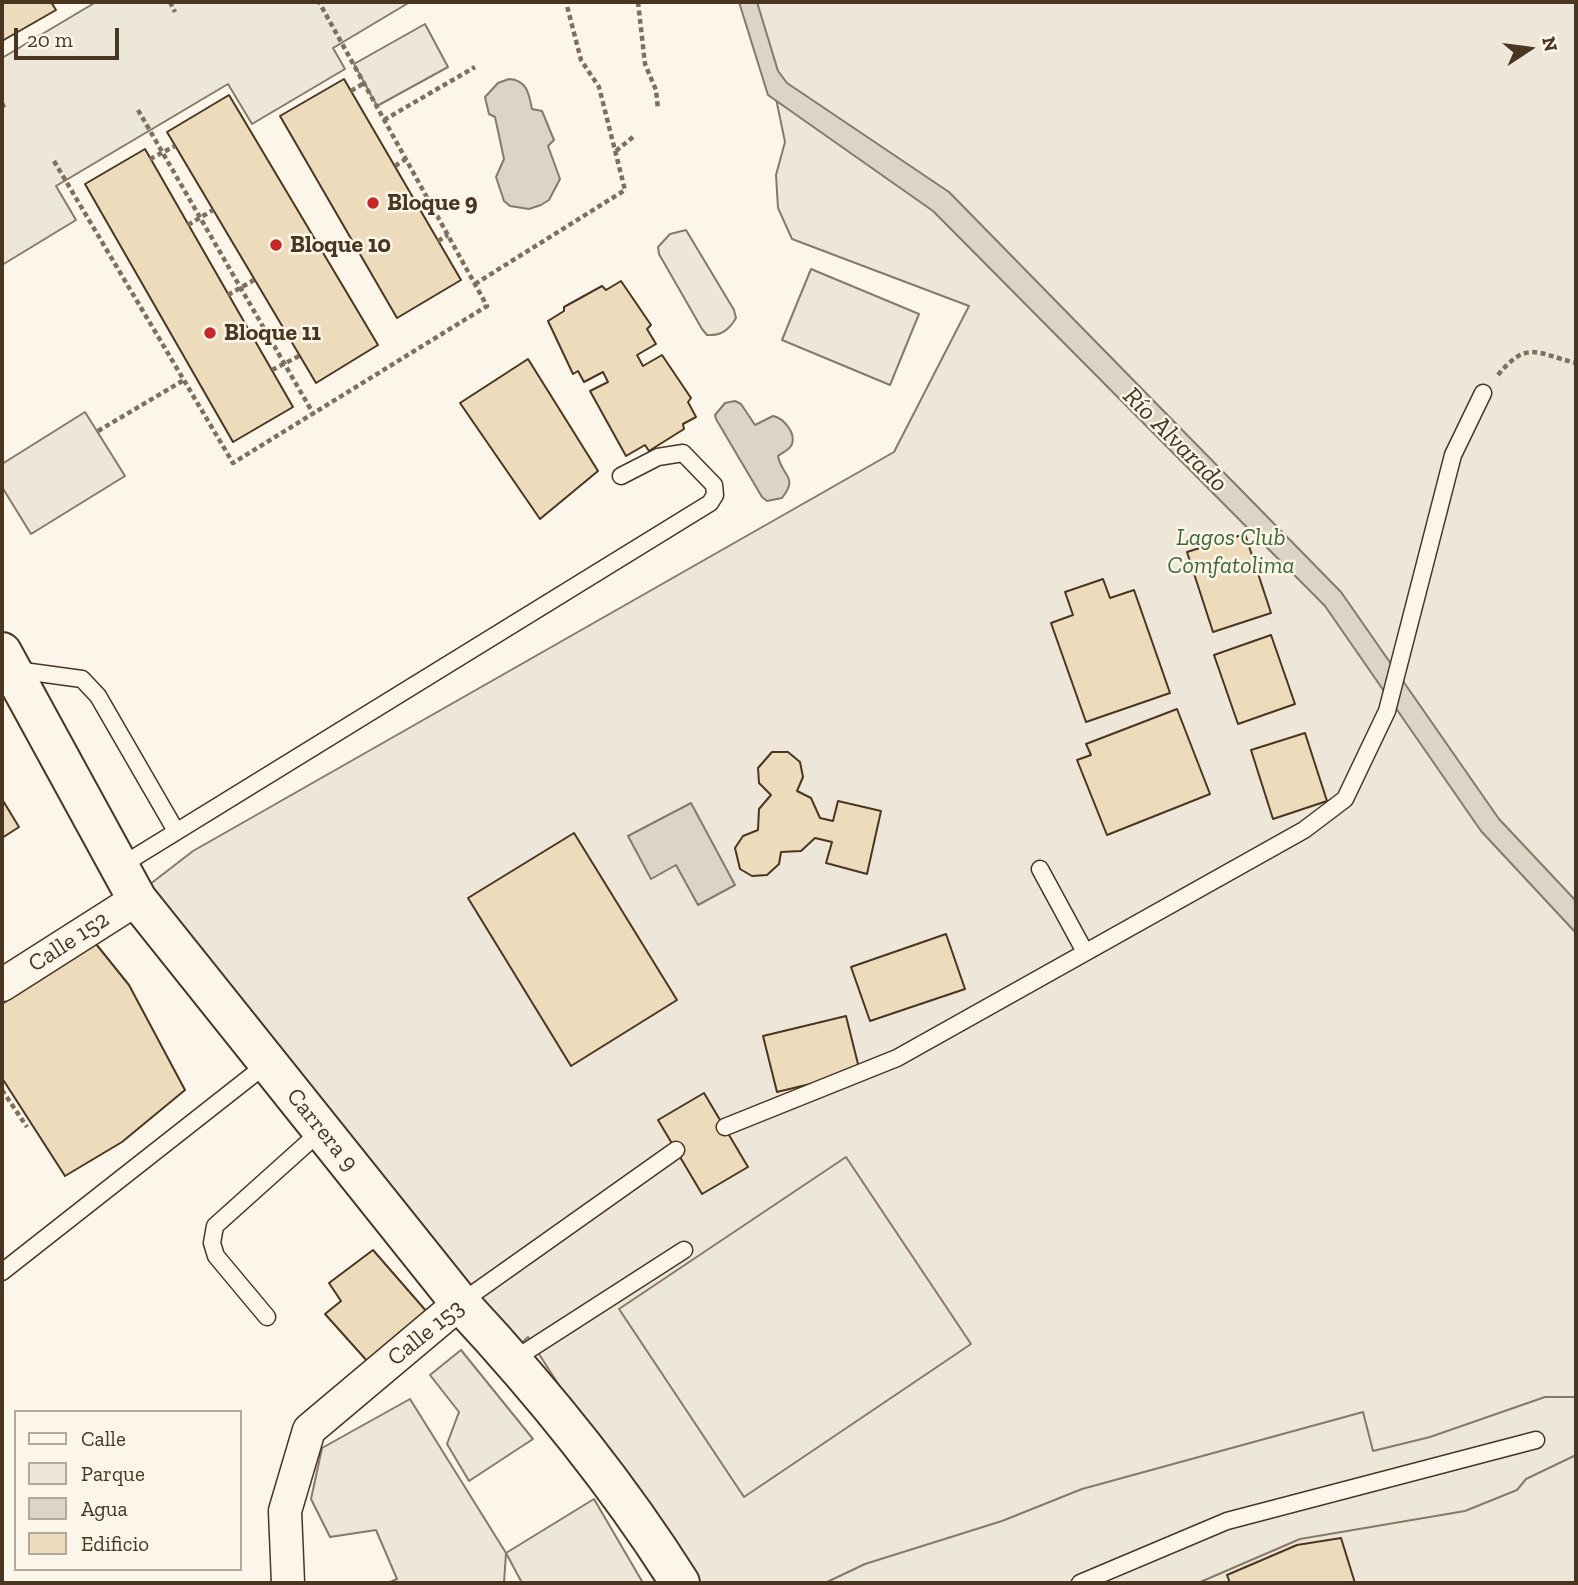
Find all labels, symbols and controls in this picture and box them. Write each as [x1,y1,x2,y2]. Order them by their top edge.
scale bar [18,14,122,58]
north arrow [1494,14,1564,84]
text: 20 m [27,27,73,52]
text: N [1537,35,1563,54]
place label: Bloque 9 [387,189,478,217]
marker: Bloque 9 [365,195,381,211]
place label: Bloque 10 [290,231,391,259]
marker: Bloque 10 [268,237,284,253]
place label: Bloque 11 [224,319,321,347]
marker: Bloque 11 [202,325,218,341]
water label: Río Alvarado [1116,381,1234,499]
park label: Lagos Club Comfatolima [1167,524,1295,580]
street label: Calle 152 [23,905,115,979]
street label: Carrera 9 [280,1083,364,1177]
street label: Calle 153 [382,1294,470,1372]
legend [14,1410,242,1571]
text: Calle [81,1426,126,1451]
text: Parque [81,1461,145,1486]
text: Agua [81,1496,128,1521]
text: Edificio [81,1531,149,1556]

